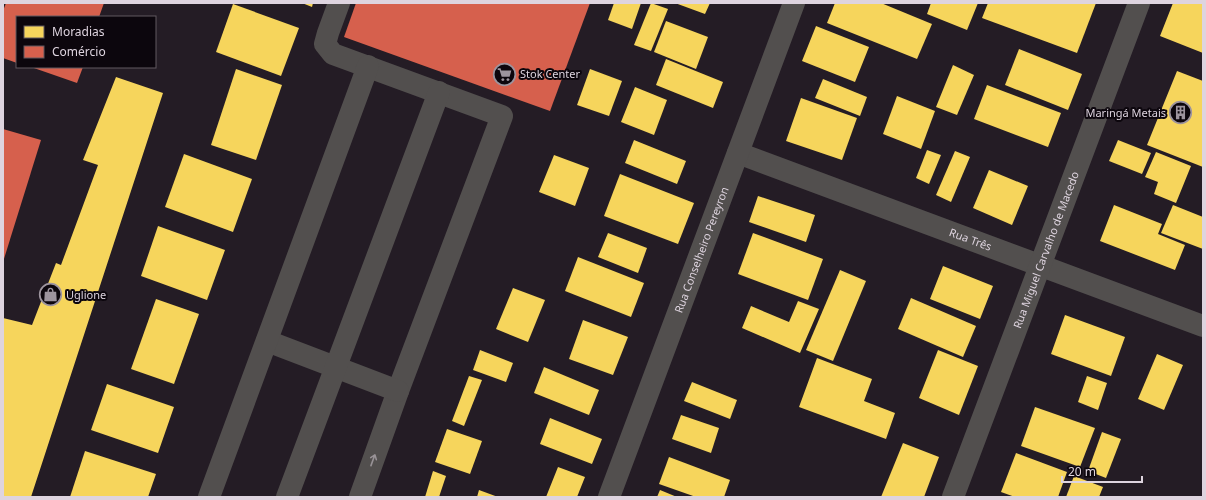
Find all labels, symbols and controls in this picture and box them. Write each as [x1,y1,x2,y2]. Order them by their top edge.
legend [16,16,156,68]
text: Moradias [52,23,105,40]
text: Comércio [52,43,106,60]
supermarket icon: Stok Center [492,61,518,87]
place label: Stok Center [520,66,581,81]
building icon: Maringá Metais [1168,100,1194,126]
place label: Maringá Metais [1085,105,1166,120]
street label: Rua Miguel Carvalho de Macedo [1009,169,1082,330]
street label: Rua Conselheiro Pereyron [671,184,732,315]
street label: Rua Três [947,224,994,254]
shop icon: Uglione [37,282,63,308]
place label: Uglione [66,287,106,302]
one-way arrow [369,455,377,467]
scale bar [1062,458,1142,484]
text: 20 m [1068,463,1096,480]

